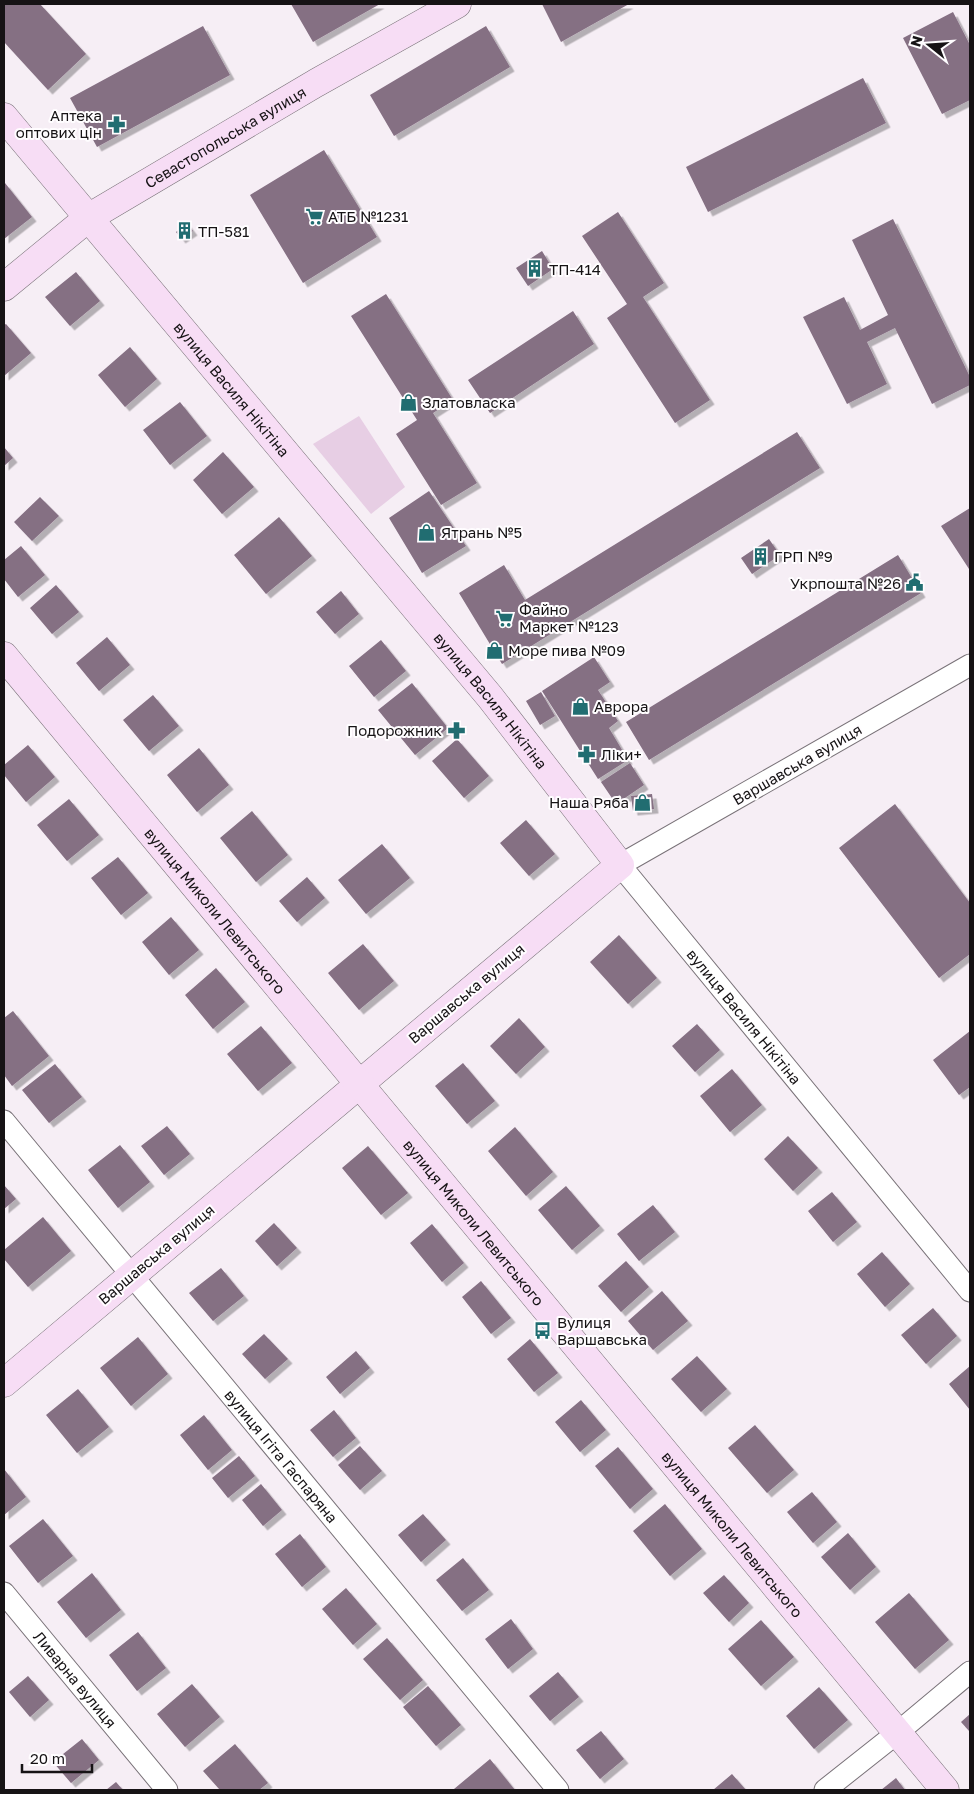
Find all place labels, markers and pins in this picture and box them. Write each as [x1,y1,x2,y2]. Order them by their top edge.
place label: Аптека оптових цін [16,106,102,141]
pharmacy icon: Аптека оптових цін [106,114,126,134]
supermarket icon: АТБ №1231 [304,206,324,226]
place label: АТБ №1231 [328,207,408,225]
building icon: ТП-581 [174,221,194,241]
place label: ТП-581 [198,222,249,240]
building icon: ТП-414 [525,259,545,279]
place label: ТП-414 [549,260,601,278]
shop icon: Златовласка [398,392,418,412]
place label: Златовласка [422,393,516,411]
shop icon: Ятрань №5 [417,522,437,542]
place label: Ятрань №5 [441,523,522,541]
building icon: ГРП №9 [750,546,770,566]
place label: ГРП №9 [774,547,833,565]
public building icon: Укрпошта №26 [905,573,925,593]
place label: Укрпошта №26 [790,574,901,592]
place label: Файно Маркет №123 [519,600,619,635]
supermarket icon: Файно Маркет №123 [495,608,515,628]
shop icon: Море пива №09 [484,640,504,660]
place label: Море пива №09 [508,641,625,659]
shop icon: Аврора [570,696,590,716]
place label: Аврора [594,697,648,715]
pharmacy icon: Подорожник [446,720,466,740]
place label: Подорожник [347,721,442,739]
pharmacy icon: Ліки+ [577,744,597,764]
place label: Ліки+ [601,745,642,763]
shop icon: Наша Ряба [633,792,653,812]
place label: Наша Ряба [549,793,629,811]
place label: Вулиця Варшавська [557,1313,647,1348]
bus stop icon: Вулиця Варшавська [533,1321,553,1341]

